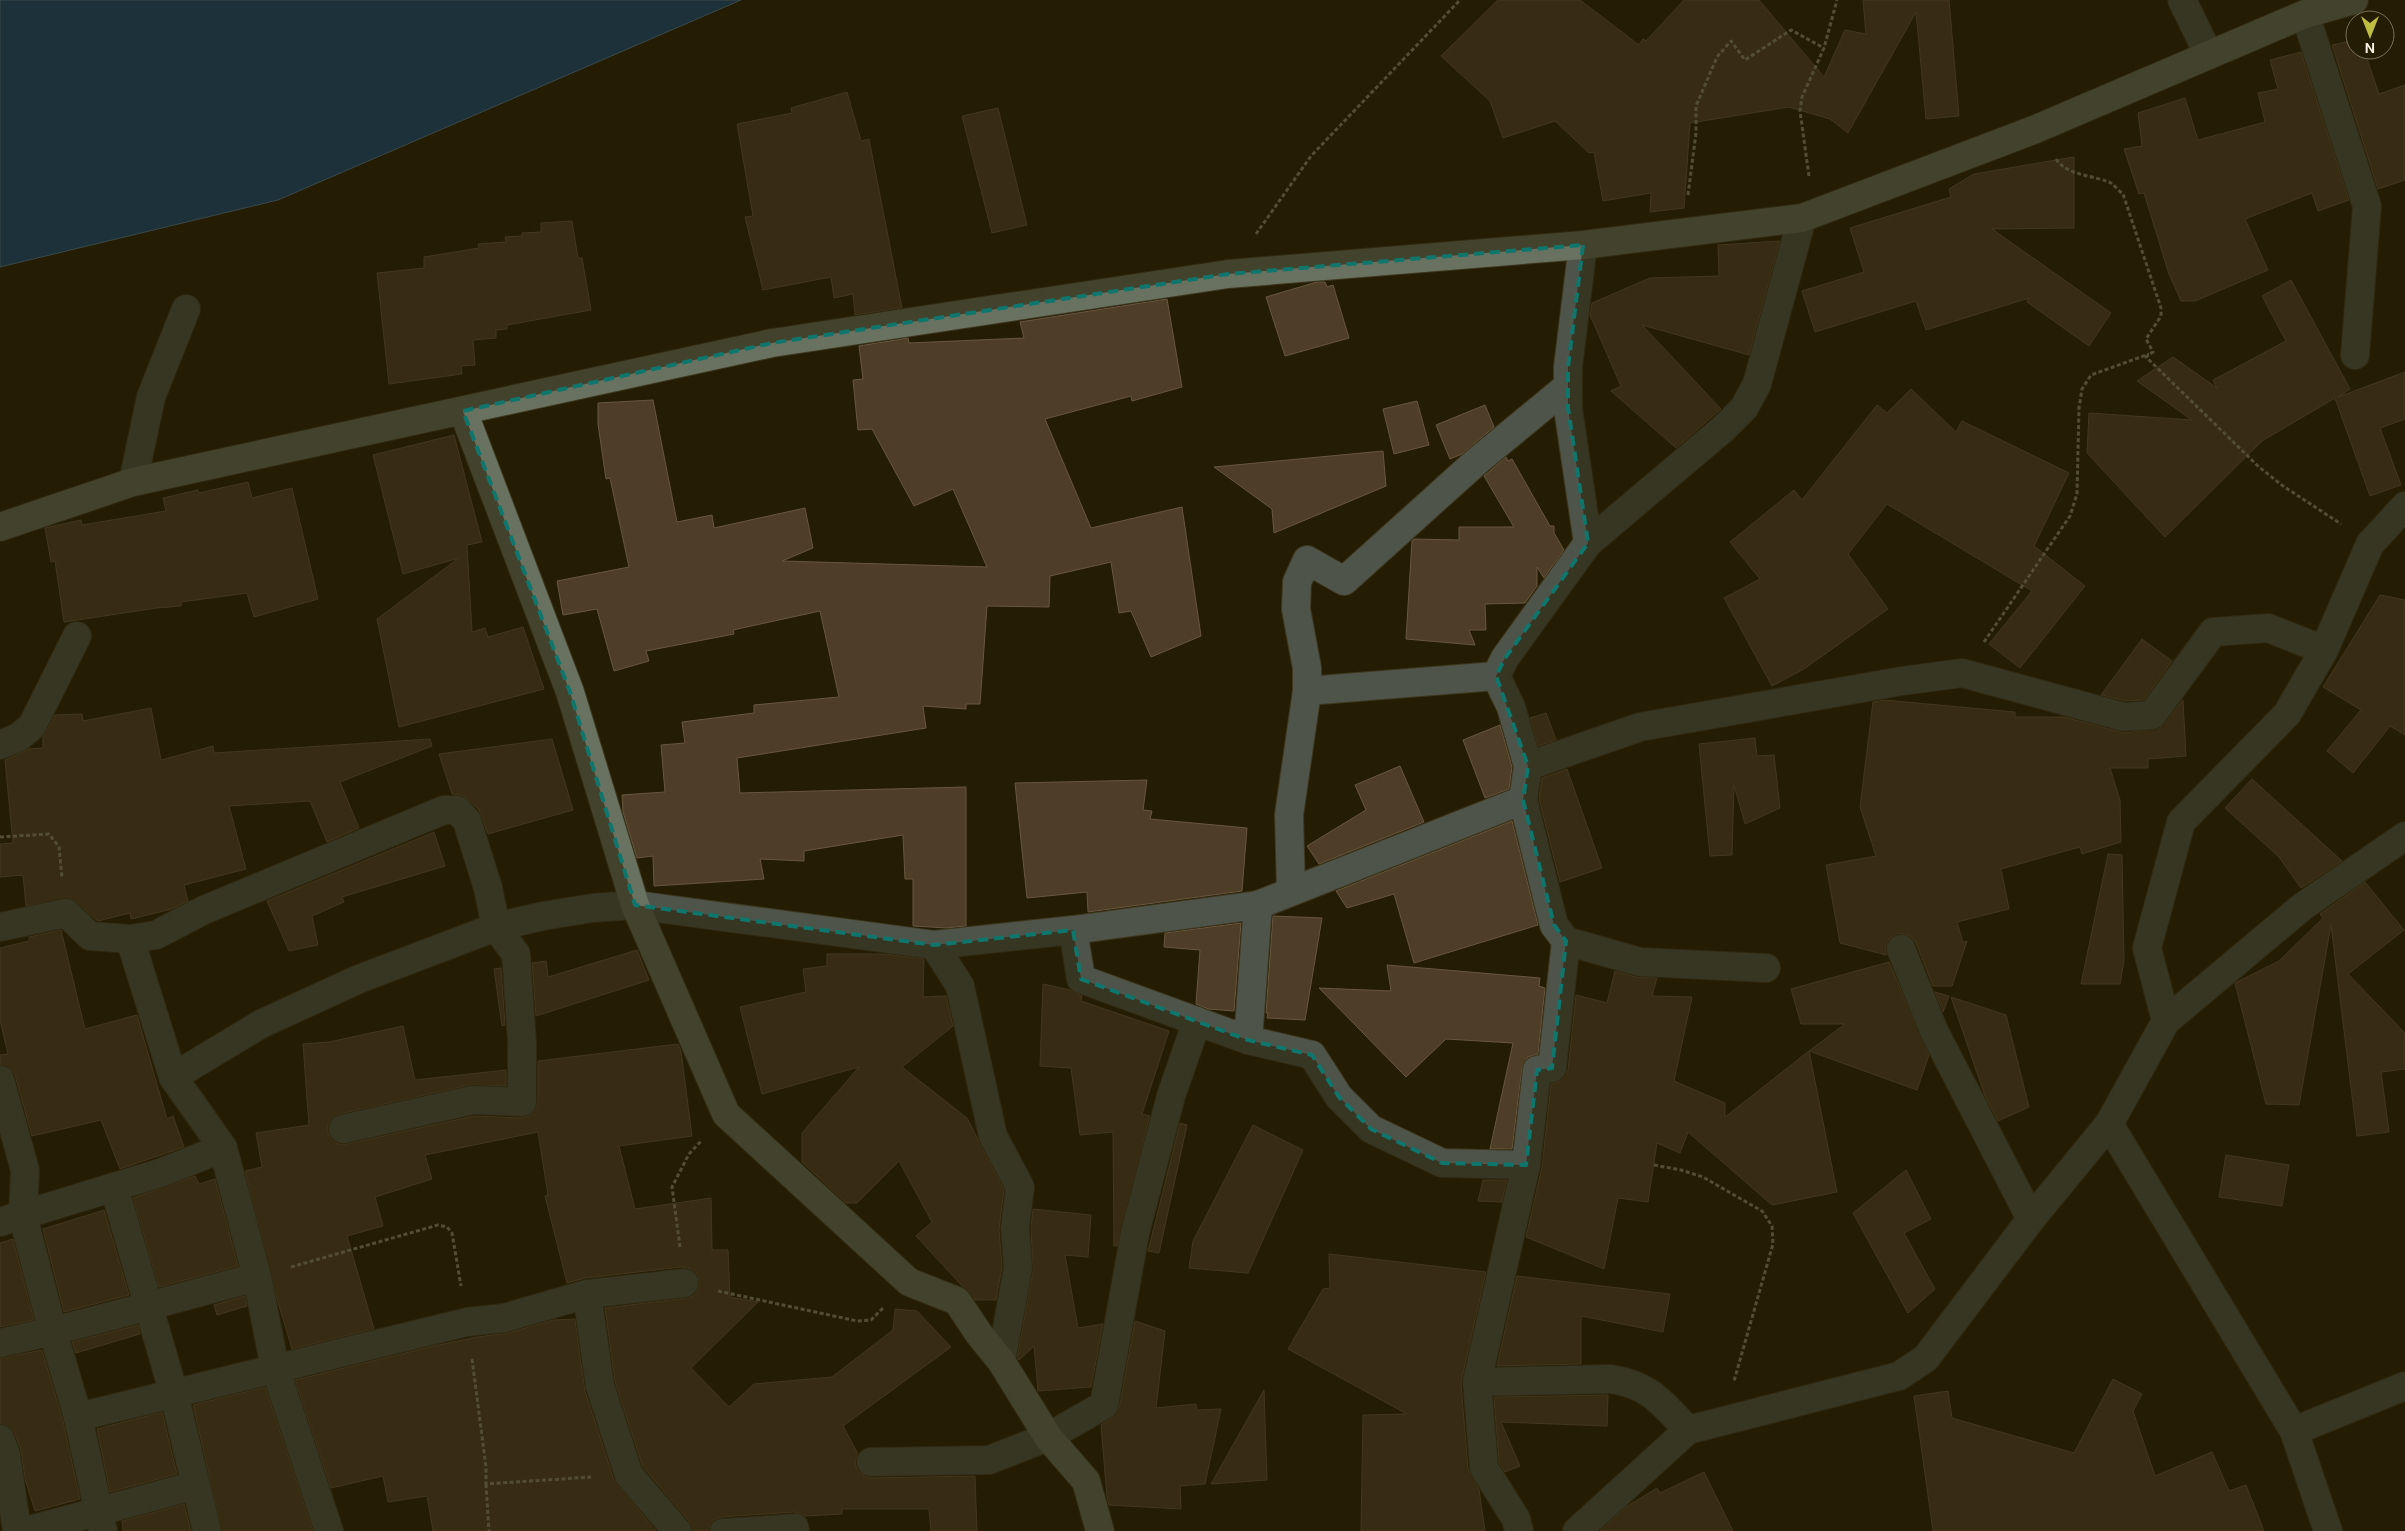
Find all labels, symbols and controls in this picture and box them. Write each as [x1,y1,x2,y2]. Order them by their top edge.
north arrow [2345,10,2395,60]
text: N [2365,39,2375,57]

